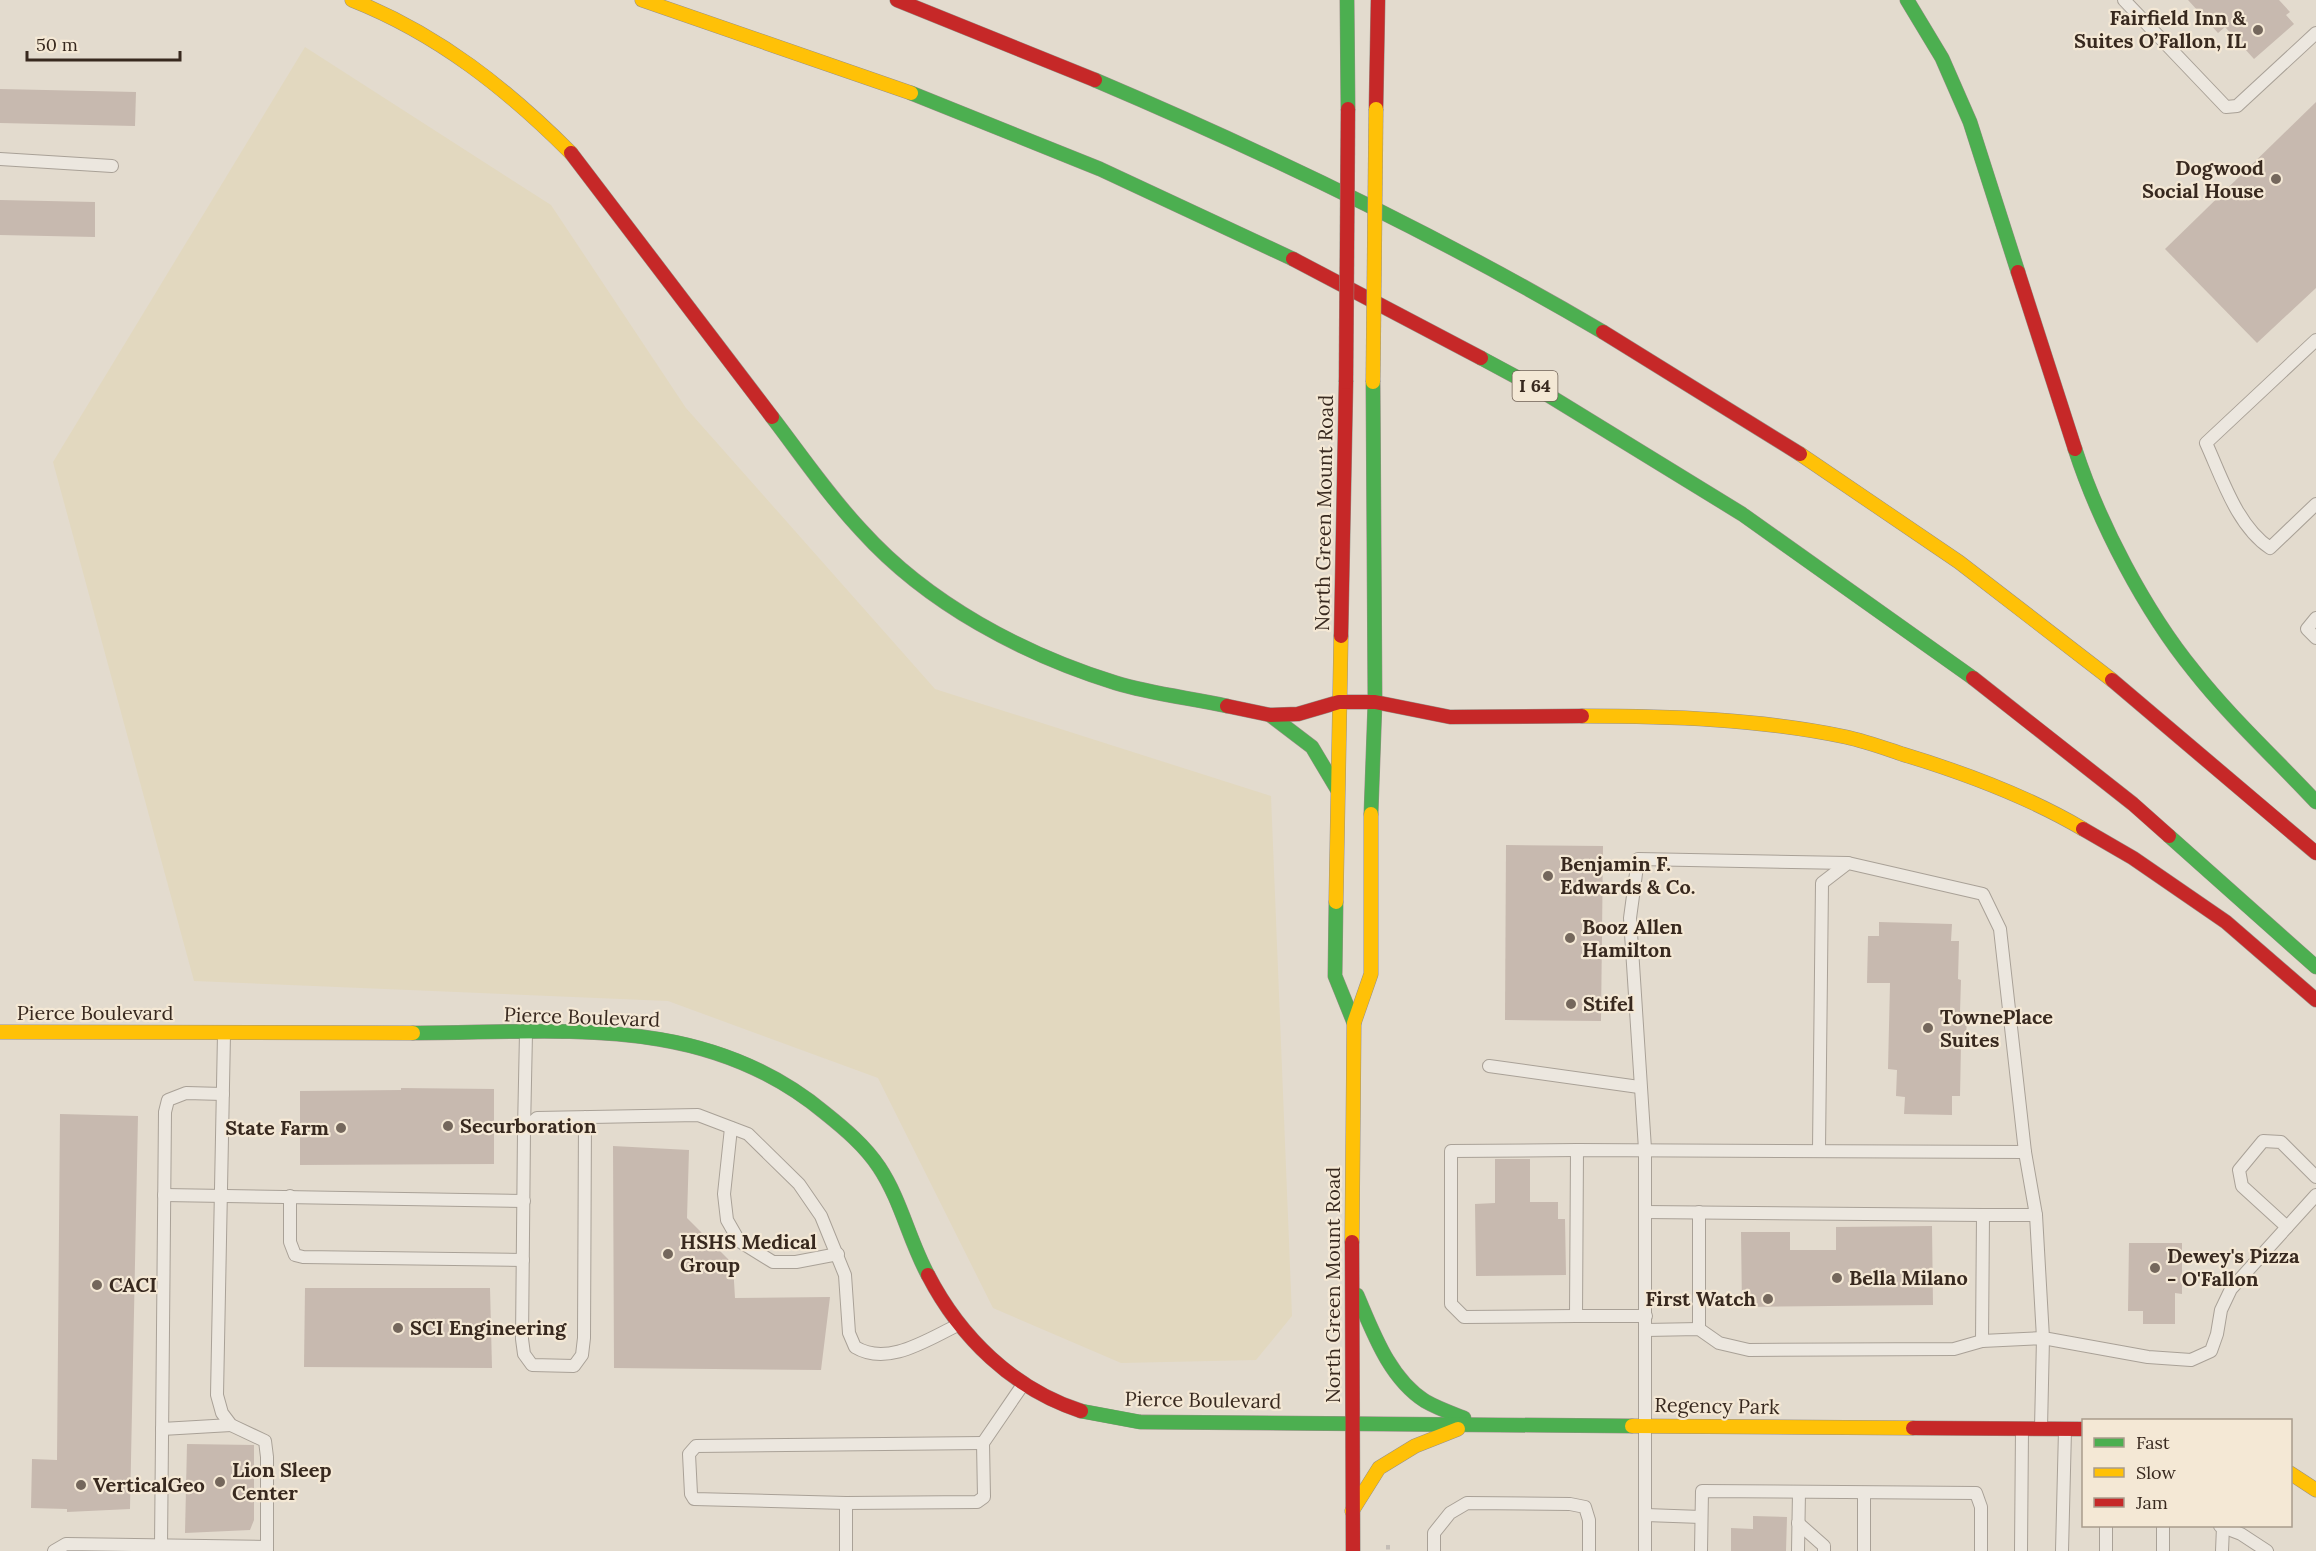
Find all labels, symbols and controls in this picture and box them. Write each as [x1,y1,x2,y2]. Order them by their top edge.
place label: Fairfield Inn & Suites O’Fallon, IL [2074,5,2247,53]
marker: Fairfield Inn & Suites O’Fallon, IL [2251,23,2265,37]
scale bar [27,24,180,62]
text: 50 m [36,33,78,56]
place label: Dogwood Social House [2142,155,2264,203]
marker: Dogwood Social House [2269,172,2283,186]
road number: I 64 [1512,371,1558,401]
street label: North Green Mount Road [1309,395,1338,631]
place label: Benjamin F. Edwards & Co. [1560,851,1695,899]
marker: Benjamin F. Edwards & Co. [1541,869,1555,883]
place label: Booz Allen Hamilton [1582,914,1683,962]
marker: Booz Allen Hamilton [1563,931,1577,945]
place label: Stifel [1583,991,1634,1016]
marker: Stifel [1564,997,1578,1011]
street label: Pierce Boulevard [17,1000,173,1025]
street label: Pierce Boulevard [503,1001,661,1032]
place label: TownePlace Suites [1940,1004,2053,1052]
marker: TownePlace Suites [1921,1021,1935,1035]
place label: Securboration [460,1113,597,1138]
place label: State Farm [225,1115,330,1140]
marker: Securboration [441,1119,455,1133]
marker: State Farm [334,1121,348,1135]
street label: North Green Mount Road [1320,1167,1345,1403]
place label: HSHS Medical Group [680,1229,817,1277]
place label: Dewey's Pizza - O'Fallon [2167,1243,2300,1291]
marker: HSHS Medical Group [661,1247,675,1261]
marker: Dewey's Pizza - O'Fallon [2148,1261,2162,1275]
place label: Bella Milano [1849,1265,1968,1290]
marker: Bella Milano [1830,1271,1844,1285]
place label: CACI [109,1272,157,1297]
marker: CACI [90,1278,104,1292]
place label: First Watch [1645,1286,1757,1311]
marker: First Watch [1761,1292,1775,1306]
place label: SCI Engineering [410,1315,567,1340]
marker: SCI Engineering [391,1321,405,1335]
street label: Pierce Boulevard [1124,1386,1282,1413]
street label: Regency Park [1654,1392,1780,1419]
legend [2082,1419,2292,1527]
text: Fast [2136,1431,2170,1454]
place label: Lion Sleep Center [232,1457,332,1505]
text: Slow [2136,1461,2176,1484]
place label: VerticalGeo [93,1472,205,1497]
marker: Lion Sleep Center [213,1475,227,1489]
marker: VerticalGeo [74,1478,88,1492]
text: Jam [2135,1491,2168,1514]

